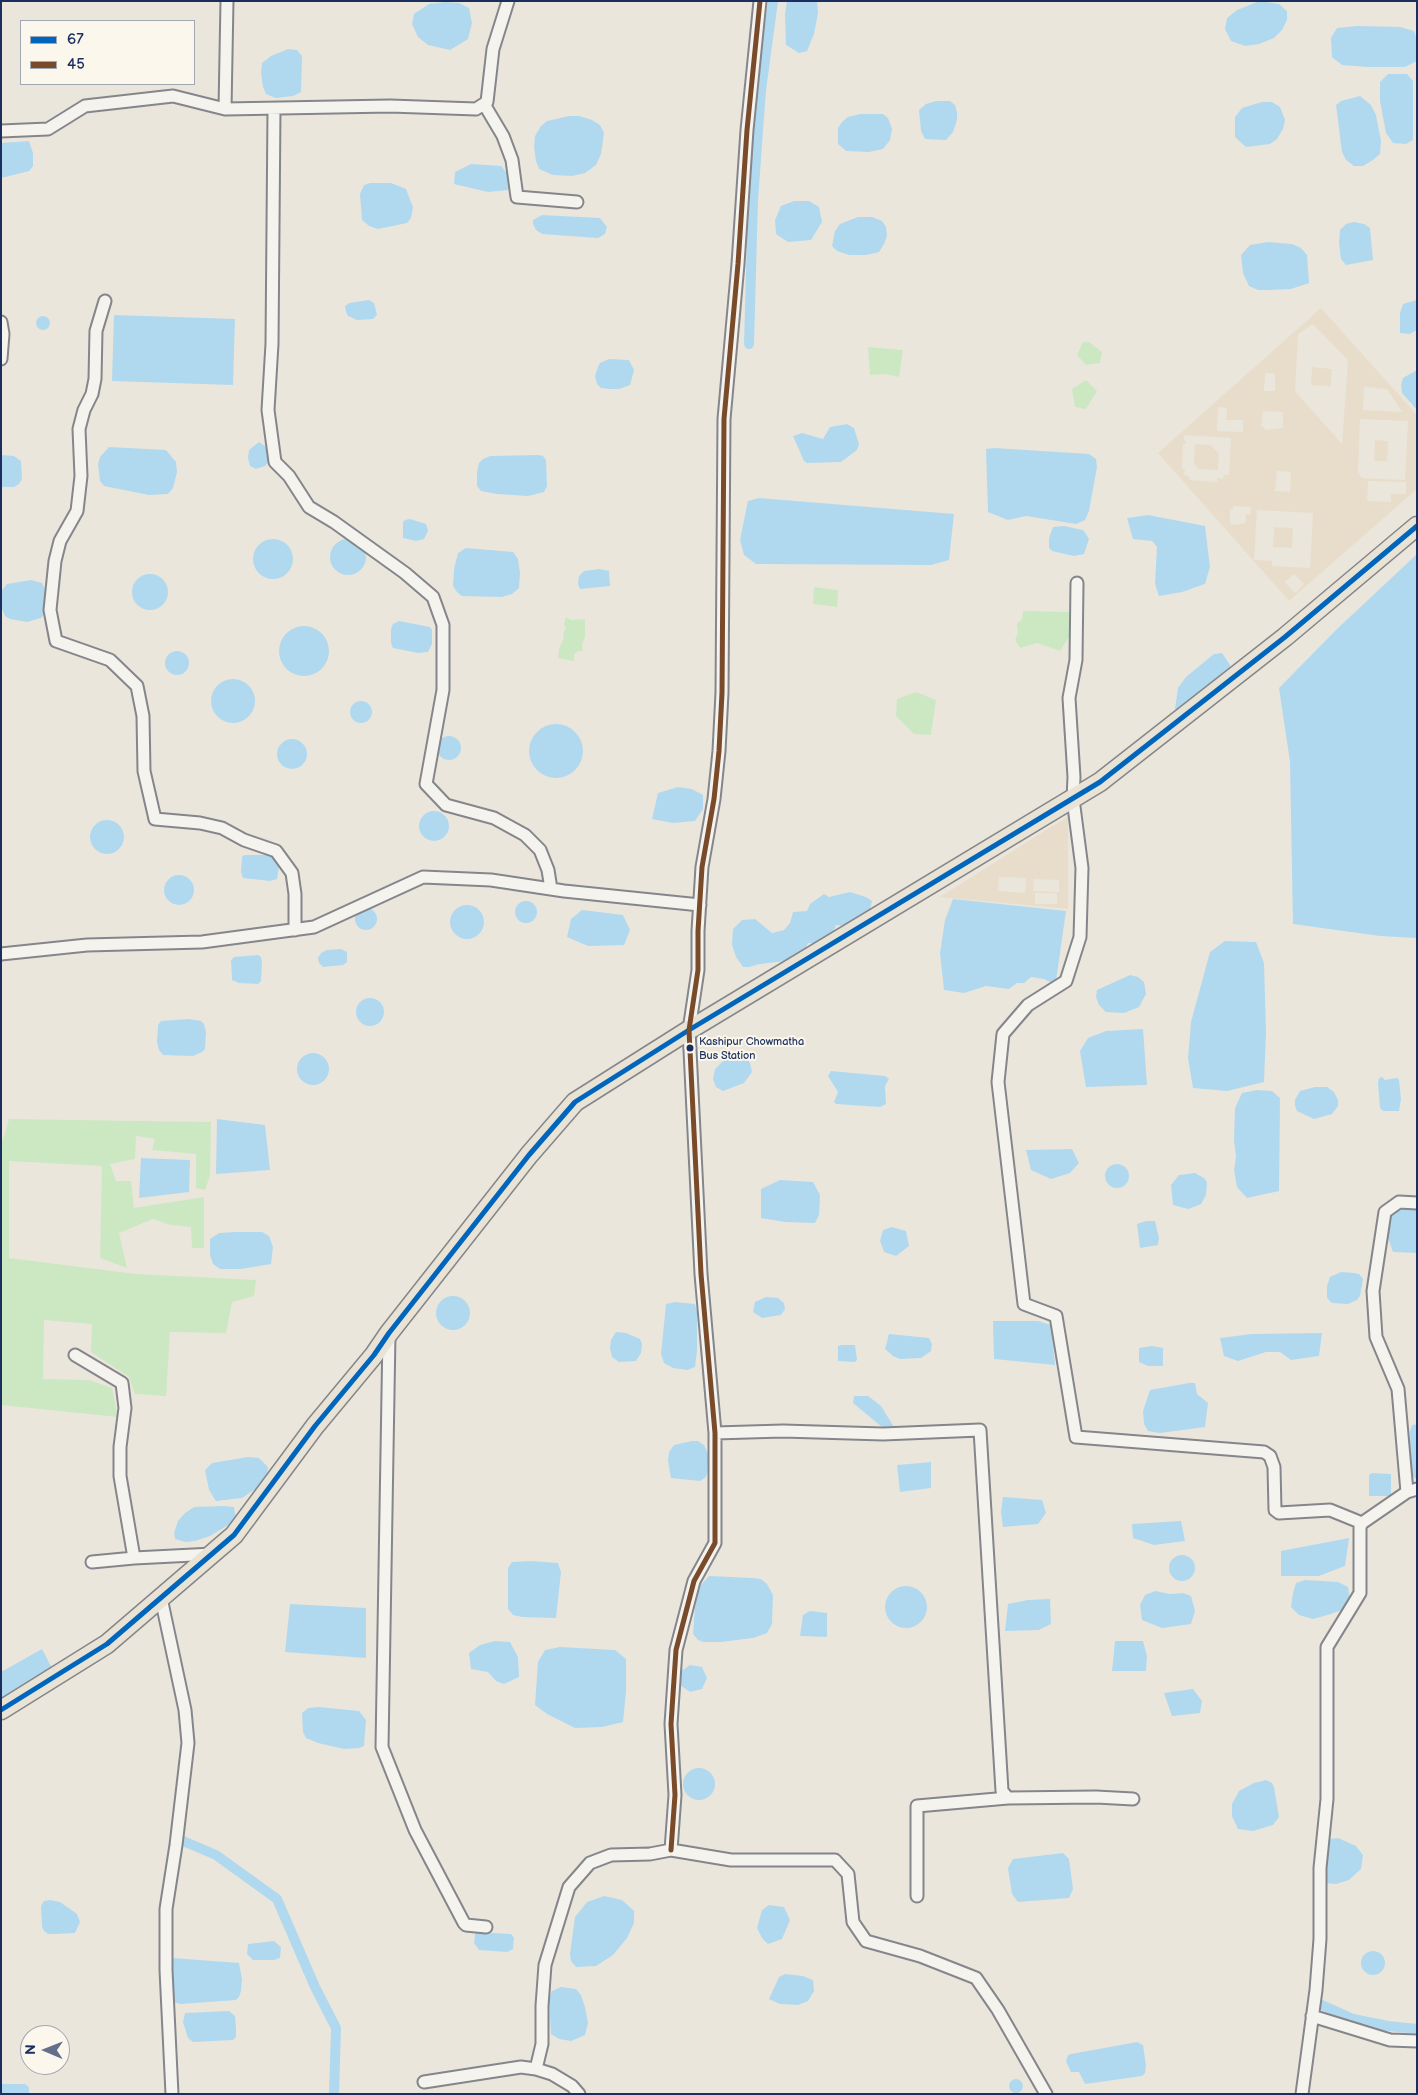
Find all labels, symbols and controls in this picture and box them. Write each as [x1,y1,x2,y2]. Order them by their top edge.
legend [20,20,195,85]
text: 67 [67,30,84,49]
text: 45 [67,55,85,74]
place label: Kashipur Chowmatha Bus Station [699,1035,804,1061]
marker: Kashipur Chowmatha Bus Station [685,1043,695,1053]
north arrow [20,2025,70,2075]
text: N [22,2044,39,2055]

